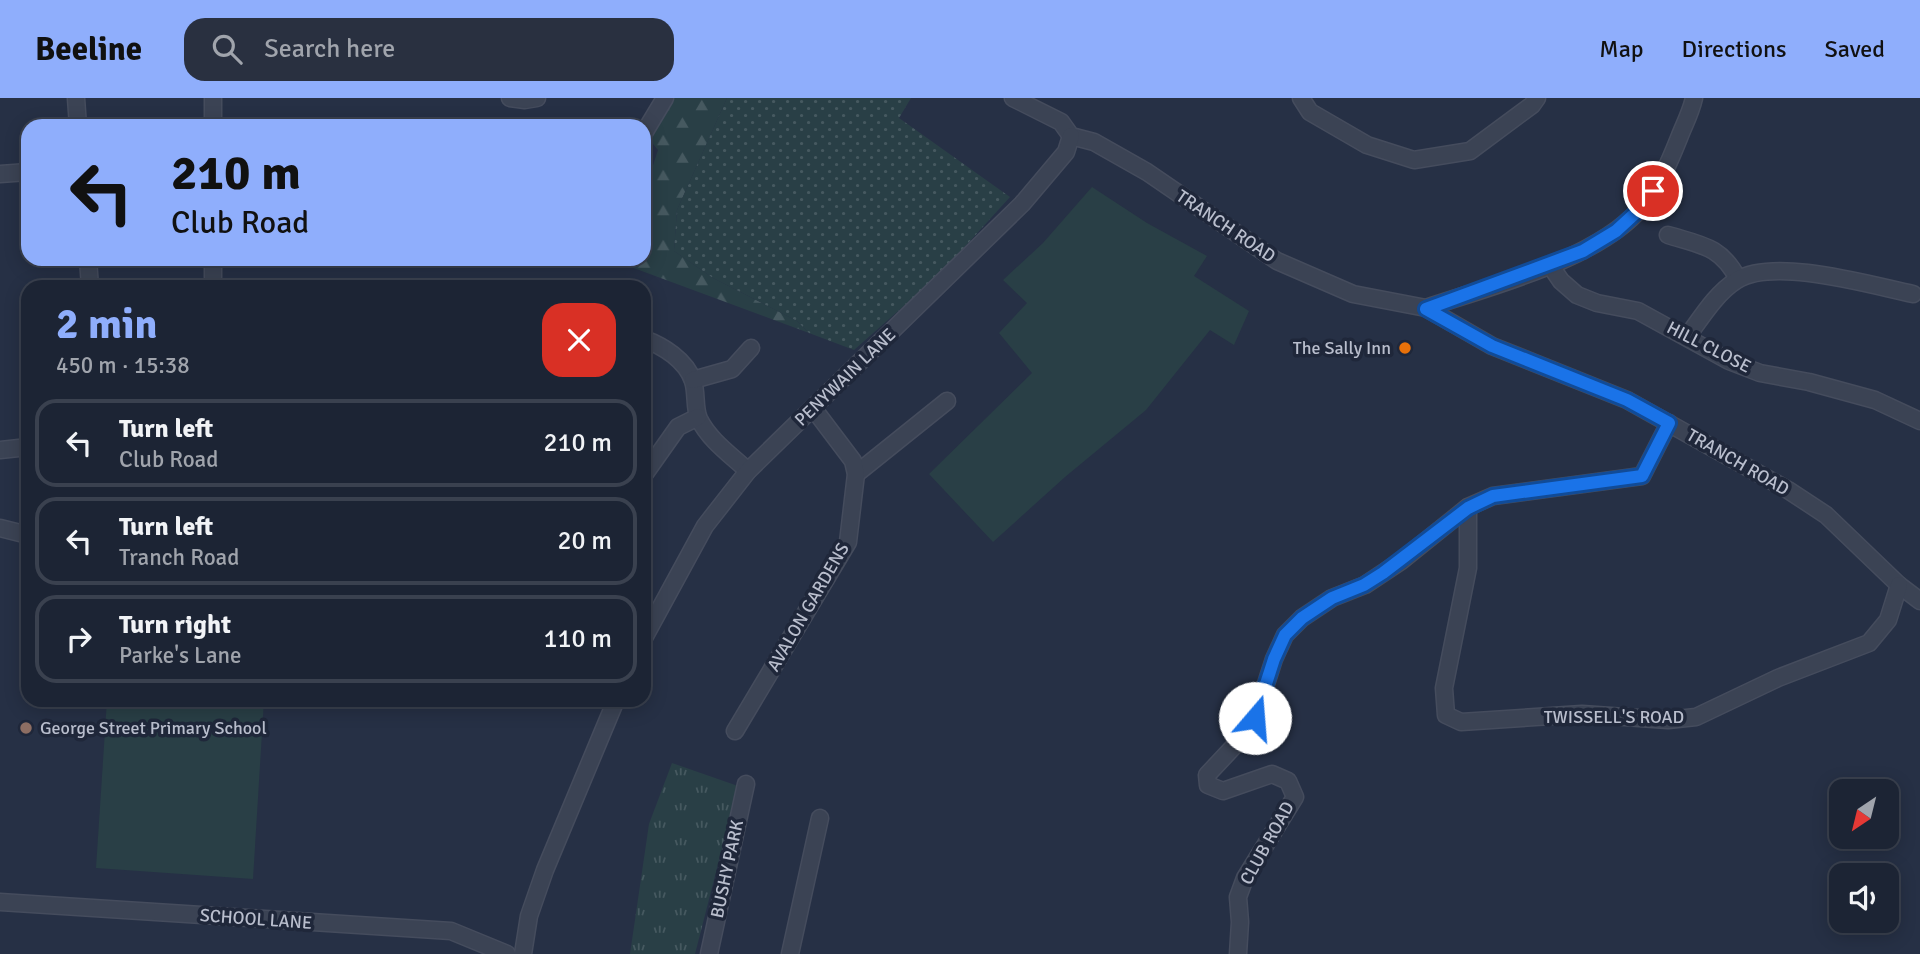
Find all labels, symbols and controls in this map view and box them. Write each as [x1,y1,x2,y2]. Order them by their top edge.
search box [184,18,674,81]
text: Beeline [35,29,142,70]
icon: search [208,30,246,68]
text: Search here [264,33,395,65]
text: Map [1599,34,1644,64]
text: Directions [1682,34,1787,64]
text: Saved [1825,34,1885,64]
text: 210 m [171,143,301,203]
icon: left [56,147,147,238]
pin [1623,161,1683,221]
icon: arrive [1634,172,1672,210]
street label: TRANCH ROAD [1172,185,1280,267]
text: Club Road [171,203,309,242]
text: 2 min [56,299,157,350]
button: close [542,303,616,377]
street label: HILL CLOSE [1663,316,1755,378]
street label: PENYWAIN LANE [790,323,900,431]
place label: The Sally Inn [1293,337,1391,359]
marker: The Sally Inn [1397,340,1413,356]
text: 450 m · 15:38 [56,351,190,380]
text: Turn left [119,413,213,445]
icon: left [60,424,98,462]
street label: TRANCH ROAD [1683,424,1793,500]
text: 210 m [543,427,612,459]
text: Club Road [119,445,218,474]
text: Turn left [119,511,213,543]
icon: left [60,522,98,560]
text: 20 m [557,525,612,557]
street label: AVALON GARDENS [762,539,854,675]
text: Tranch Road [119,543,239,572]
text: Turn right [119,609,231,641]
icon: right [60,620,98,658]
text: 110 m [543,623,612,655]
text: Parke's Lane [119,641,242,670]
position arrow [1218,681,1292,755]
street label: TWISSELL'S ROAD [1544,706,1684,728]
place label: George Street Primary School [40,717,267,739]
marker: George Street Primary School [18,720,34,736]
north arrow [1829,779,1899,849]
map controls [1829,779,1899,933]
street label: CLUB ROAD [1235,798,1299,888]
street label: BUSHY PARK [706,818,748,920]
button: sound [1829,863,1899,933]
street label: SCHOOL LANE [199,904,313,934]

